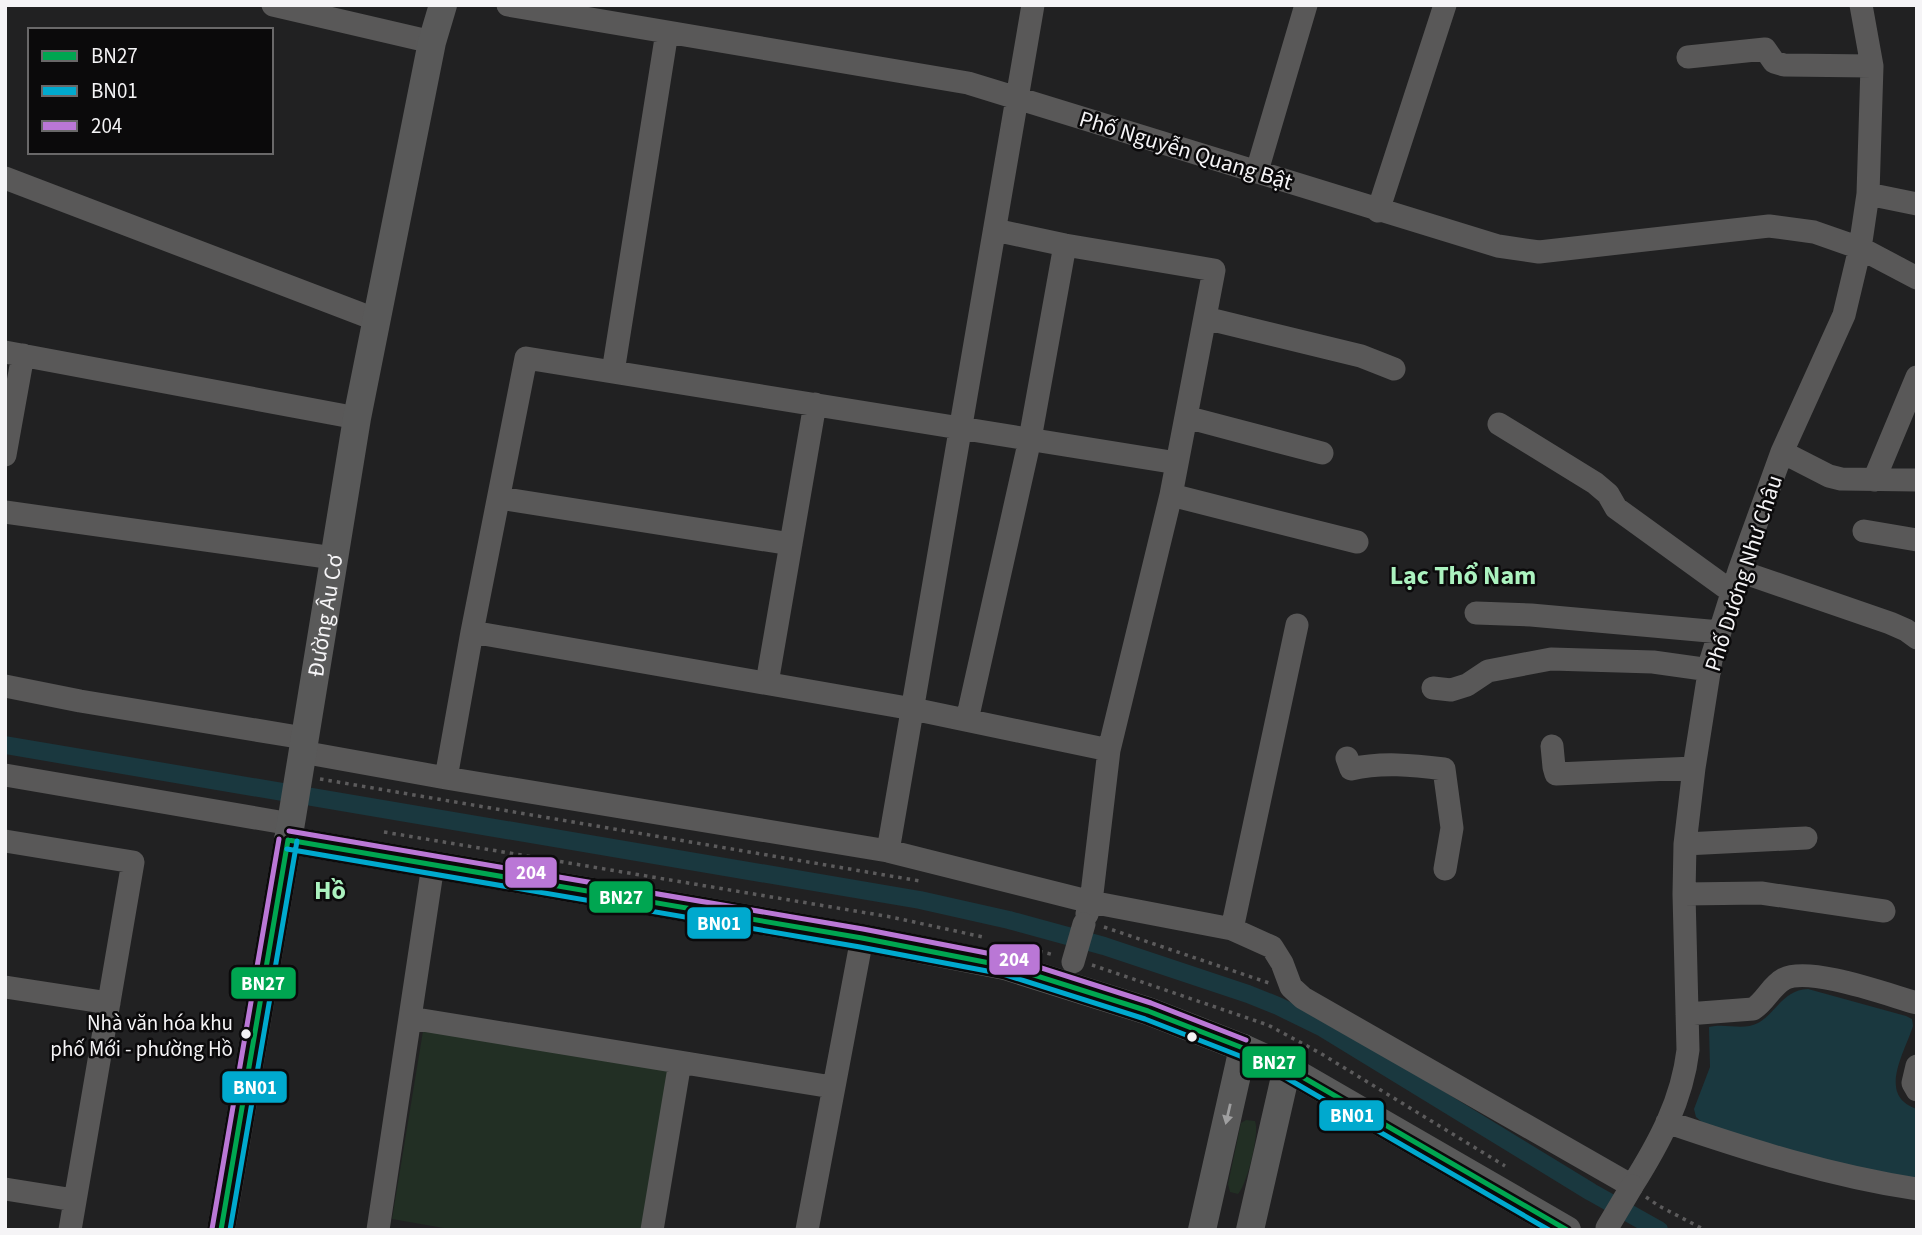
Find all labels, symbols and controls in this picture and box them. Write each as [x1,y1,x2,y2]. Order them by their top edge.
legend [28,28,273,154]
text: BN27 [91,41,138,71]
text: BN01 [91,76,138,106]
street label: Phố Nguyễn Quang Bật [1075,102,1297,199]
text: 204 [91,111,122,141]
street label: Phố Dương Như Châu [1696,471,1791,676]
street label: Đường Âu Cơ [299,552,352,679]
district label: Lạc Thổ Nam [1390,557,1536,594]
line badge: 204 [504,856,558,889]
text: 204 [516,860,546,887]
district label: Hồ [314,872,346,909]
line badge: BN27 [588,880,654,914]
text: BN27 [599,885,643,912]
line badge: BN01 [686,906,752,940]
text: BN01 [697,911,741,938]
line badge: 204 [988,943,1041,976]
text: 204 [999,947,1029,974]
line badge: BN27 [230,966,297,1000]
text: BN27 [241,971,285,998]
place label: Nhà văn hóa khu phố Mới - phường Hồ [50,1008,233,1064]
marker: Nhà văn hóa khu phố Mới - phường Hồ [239,1027,253,1041]
unlabelled marker [1185,1030,1199,1044]
line badge: BN27 [1241,1045,1307,1079]
text: BN27 [1252,1050,1296,1077]
line badge: BN01 [221,1070,288,1104]
text: BN01 [233,1075,277,1102]
line badge: BN01 [1318,1099,1385,1132]
one-way arrow [1222,1103,1233,1125]
text: BN01 [1330,1103,1374,1130]

